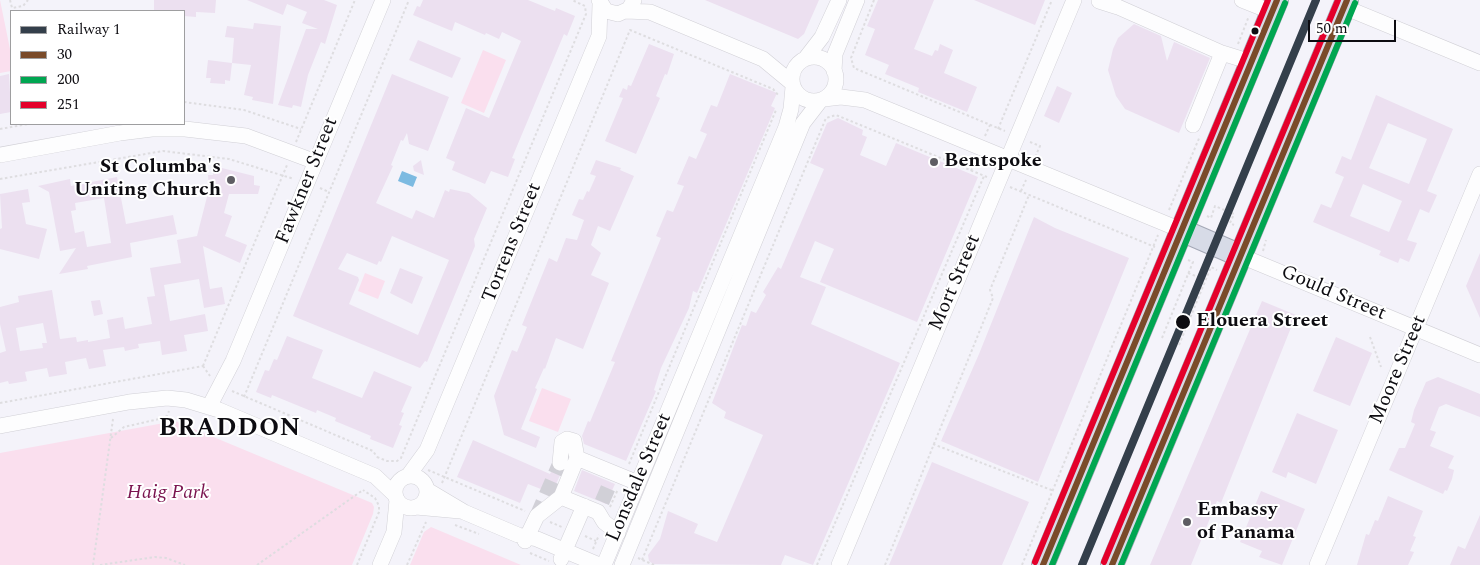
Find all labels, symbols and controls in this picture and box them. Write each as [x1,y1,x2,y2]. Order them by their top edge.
legend [10,10,185,125]
scale bar [1310,10,1398,42]
text: 50 m [1316,17,1348,40]
text: Railway 1 [57,18,121,41]
unlabelled marker [1250,26,1260,36]
text: 30 [57,43,72,66]
text: 200 [57,68,80,91]
text: 251 [57,93,80,116]
street label: Fawkner Street [272,114,344,248]
place label: Bentspoke [944,150,1042,174]
place label: St Columba's Uniting Church [74,156,221,203]
marker: Bentspoke [928,156,940,168]
marker: St Columba's Uniting Church [225,174,237,186]
street label: Torrens Street [478,180,548,306]
street label: Mort Street [925,231,987,335]
street label: Gould Street [1277,261,1389,327]
place label: Elouera Street [1196,310,1328,334]
street label: Moore Street [1365,312,1433,428]
marker: Elouera Street [1174,313,1192,331]
street label: Lonsdale Street [602,410,678,546]
district label: BRADDON [158,415,302,445]
park label: Haig Park [127,482,209,506]
place label: Embassy of Panama [1197,499,1295,546]
marker: Embassy of Panama [1181,516,1193,528]

